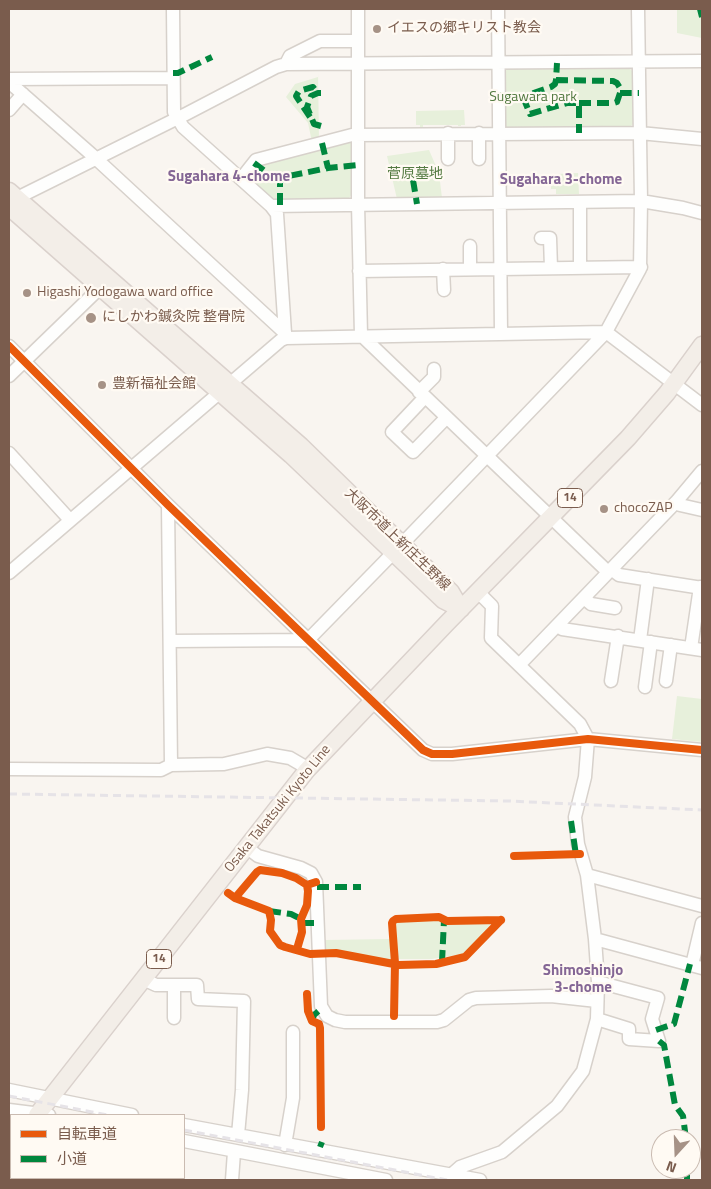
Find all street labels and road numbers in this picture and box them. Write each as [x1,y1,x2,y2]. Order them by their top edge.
street label: 大阪市道上新庄生野線 [341,485,453,595]
road number: 14 [558,488,582,508]
street label: Osaka Takatsuki Kyoto Line [221,742,335,876]
road number: 14 [146,950,172,969]

